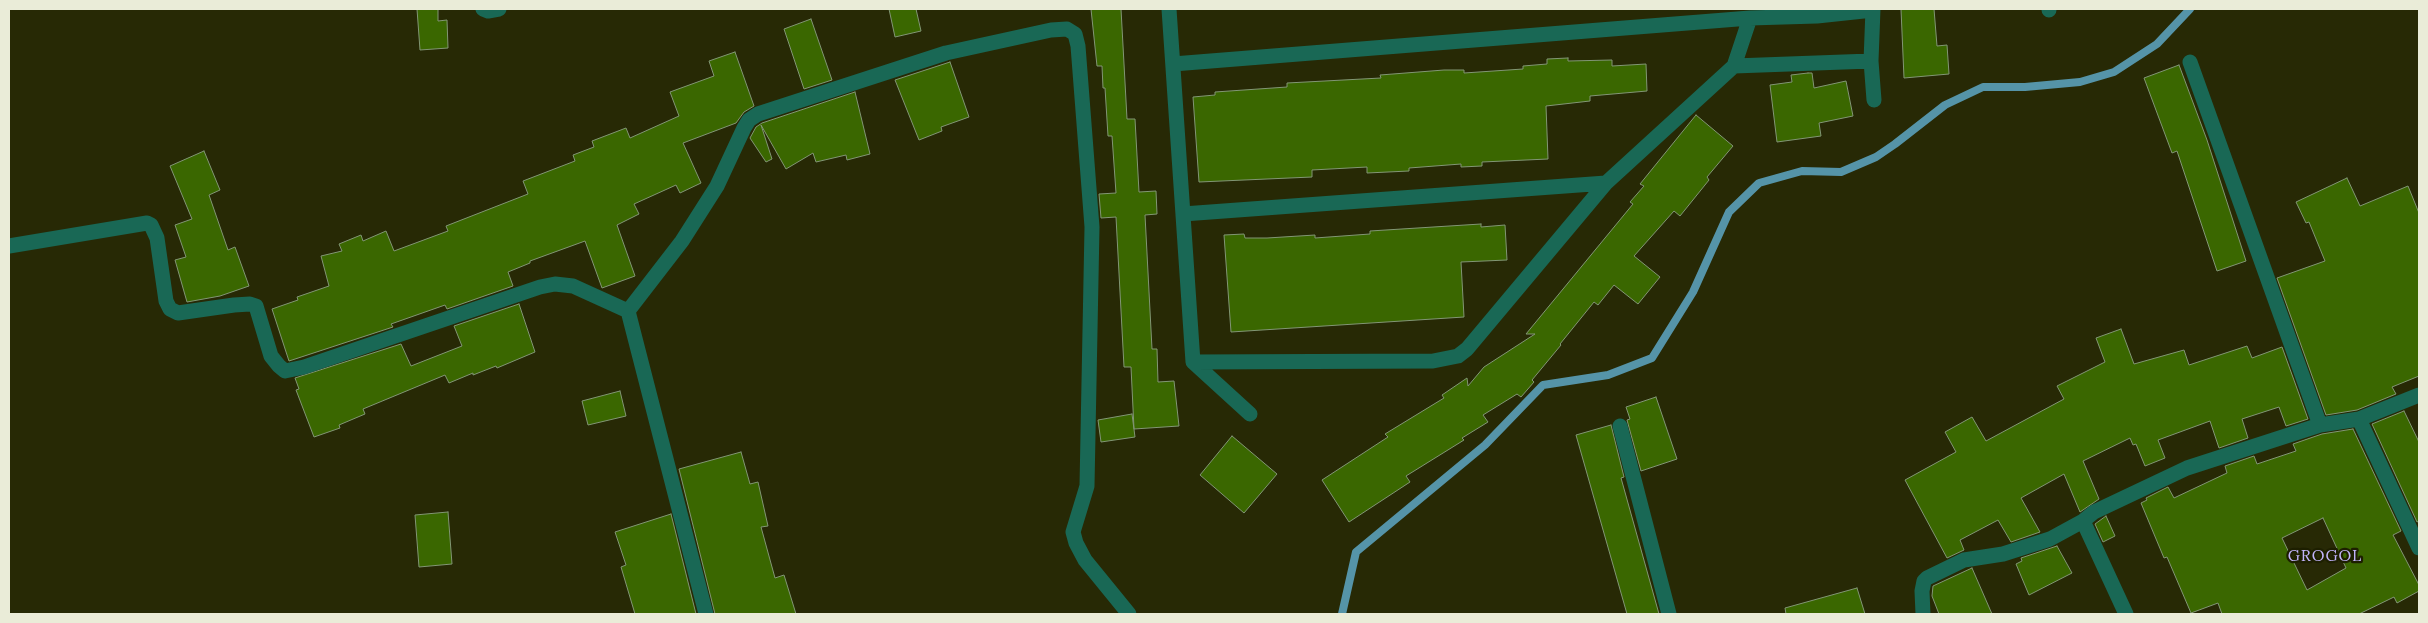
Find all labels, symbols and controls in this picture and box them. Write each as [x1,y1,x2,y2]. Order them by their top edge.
district label: GROGOL [2287,546,2363,566]

